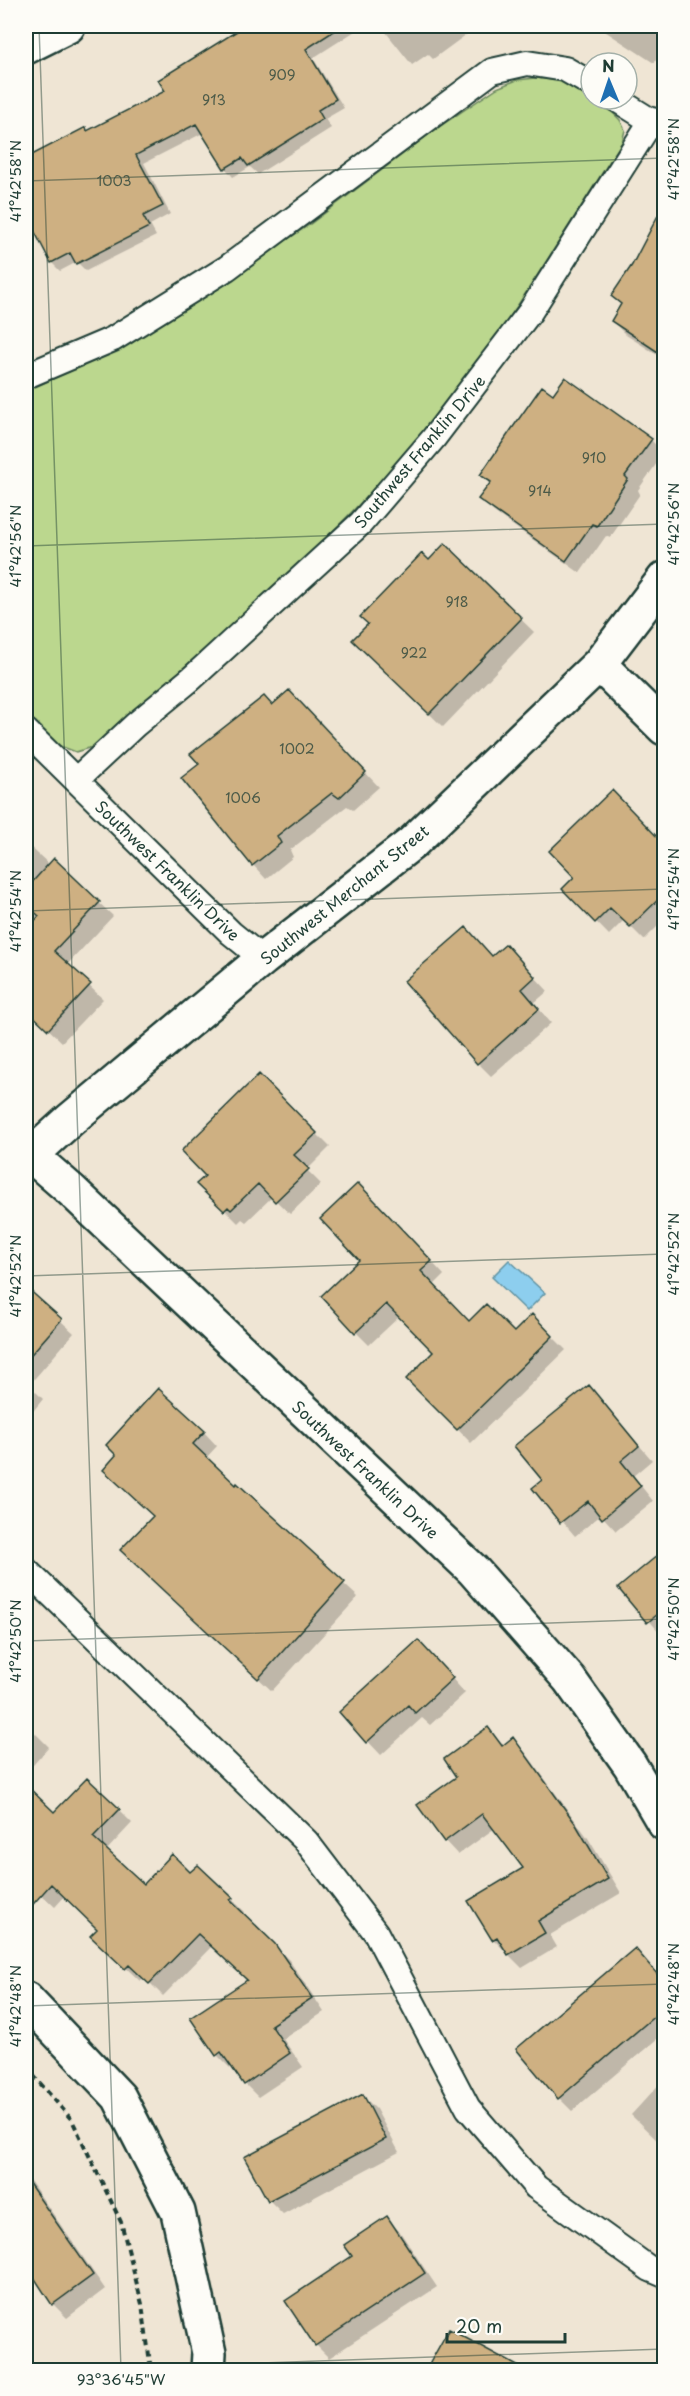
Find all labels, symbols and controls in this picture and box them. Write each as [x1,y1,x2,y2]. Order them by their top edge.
north arrow [579,51,639,111]
text: N [602,53,615,77]
house number: 909 [268,64,296,85]
house number: 913 [202,89,226,110]
text: 41°42'58"N [661,118,684,200]
text: 41°42'58"N [3,140,26,222]
house number: 1003 [96,170,132,191]
street label: Southwest Franklin Drive [348,369,490,533]
house number: 910 [582,447,606,468]
house number: 914 [528,480,552,501]
text: 41°42'56"N [661,482,684,566]
text: 41°42'56"N [3,504,26,588]
house number: 918 [445,591,469,612]
house number: 922 [401,642,427,663]
house number: 1002 [279,738,315,759]
house number: 1006 [225,787,261,808]
street label: Southwest Franklin Drive [90,794,246,946]
street label: Southwest Merchant Street [255,818,434,970]
text: 41°42'54"N [661,848,684,930]
text: 41°42'54"N [3,870,26,952]
text: 41°42'52"N [661,1213,684,1295]
text: 41°42'52"N [3,1235,26,1317]
street label: Southwest Franklin Drive [287,1394,445,1544]
text: 41°42'50"N [661,1577,684,1661]
text: 41°42'50"N [3,1599,26,1683]
text: 41°42'48"N [661,1943,684,2025]
text: 41°42'48"N [3,1965,26,2047]
scale bar [447,2306,566,2344]
text: 20 m [456,2312,502,2339]
text: 93°36'45"W [77,2367,166,2390]

